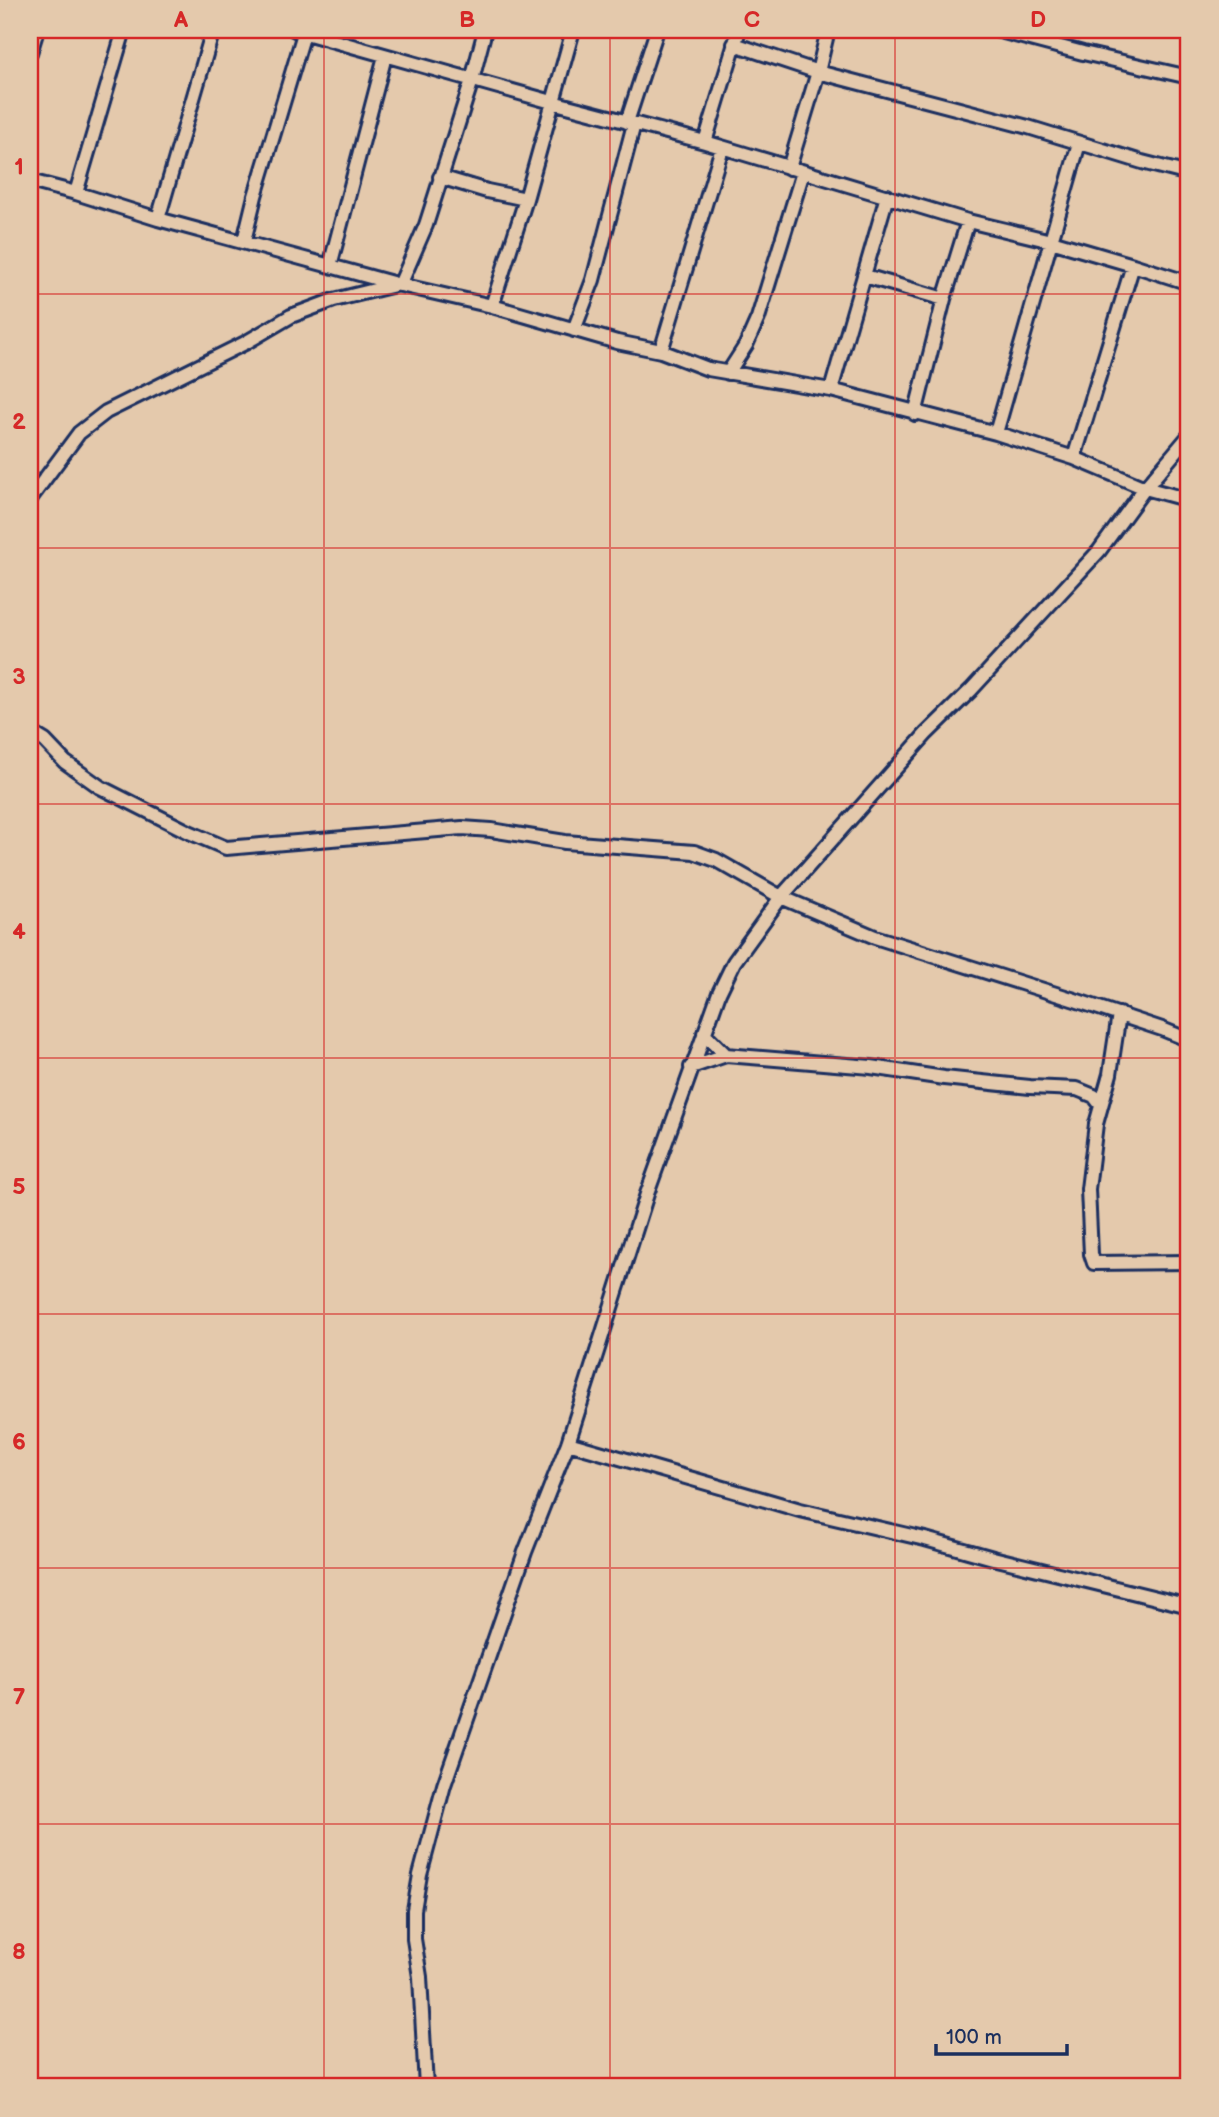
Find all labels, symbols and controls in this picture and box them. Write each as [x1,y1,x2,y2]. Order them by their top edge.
text: A [173,6,189,34]
text: B [459,6,475,34]
text: C [744,6,760,34]
text: D [1030,6,1046,34]
text: 1 [14,153,24,181]
text: 2 [12,408,26,436]
text: 3 [12,663,26,691]
text: 4 [12,918,26,946]
text: 5 [12,1173,26,1201]
text: 6 [12,1428,26,1456]
text: 7 [13,1683,26,1711]
text: 8 [12,1938,26,1966]
scale bar [936,2012,1067,2056]
text: 100 m [946,2025,1002,2050]

